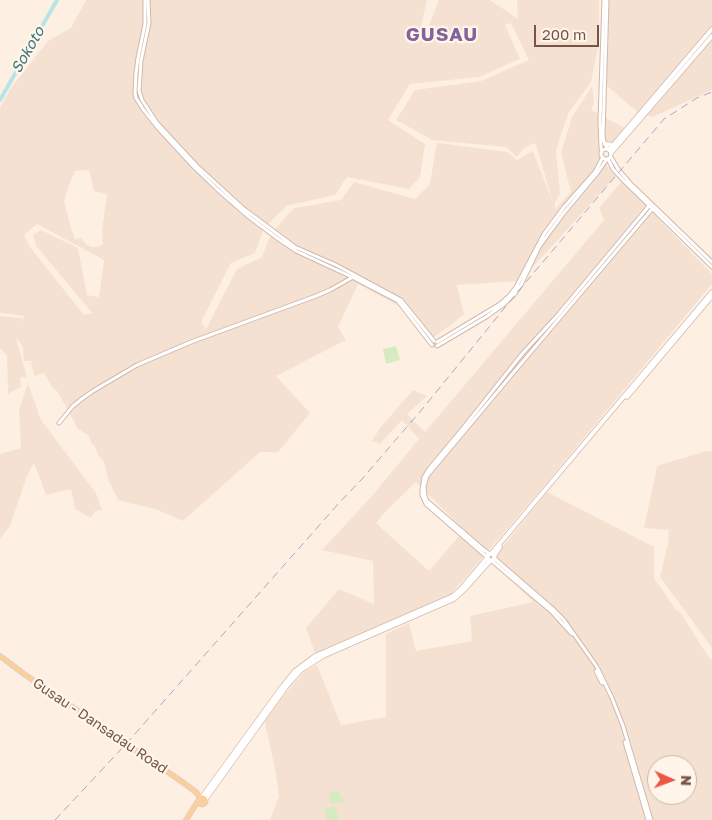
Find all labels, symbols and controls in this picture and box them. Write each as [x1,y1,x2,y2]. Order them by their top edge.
scale bar [537,15,602,47]
water label: Sokoto [8,24,48,76]
district label: GUSAU [405,24,479,46]
text: 200 m [542,25,586,43]
street label: Gusau - Dansadau Road [29,675,171,777]
north arrow [647,755,697,805]
text: N [678,775,695,786]

